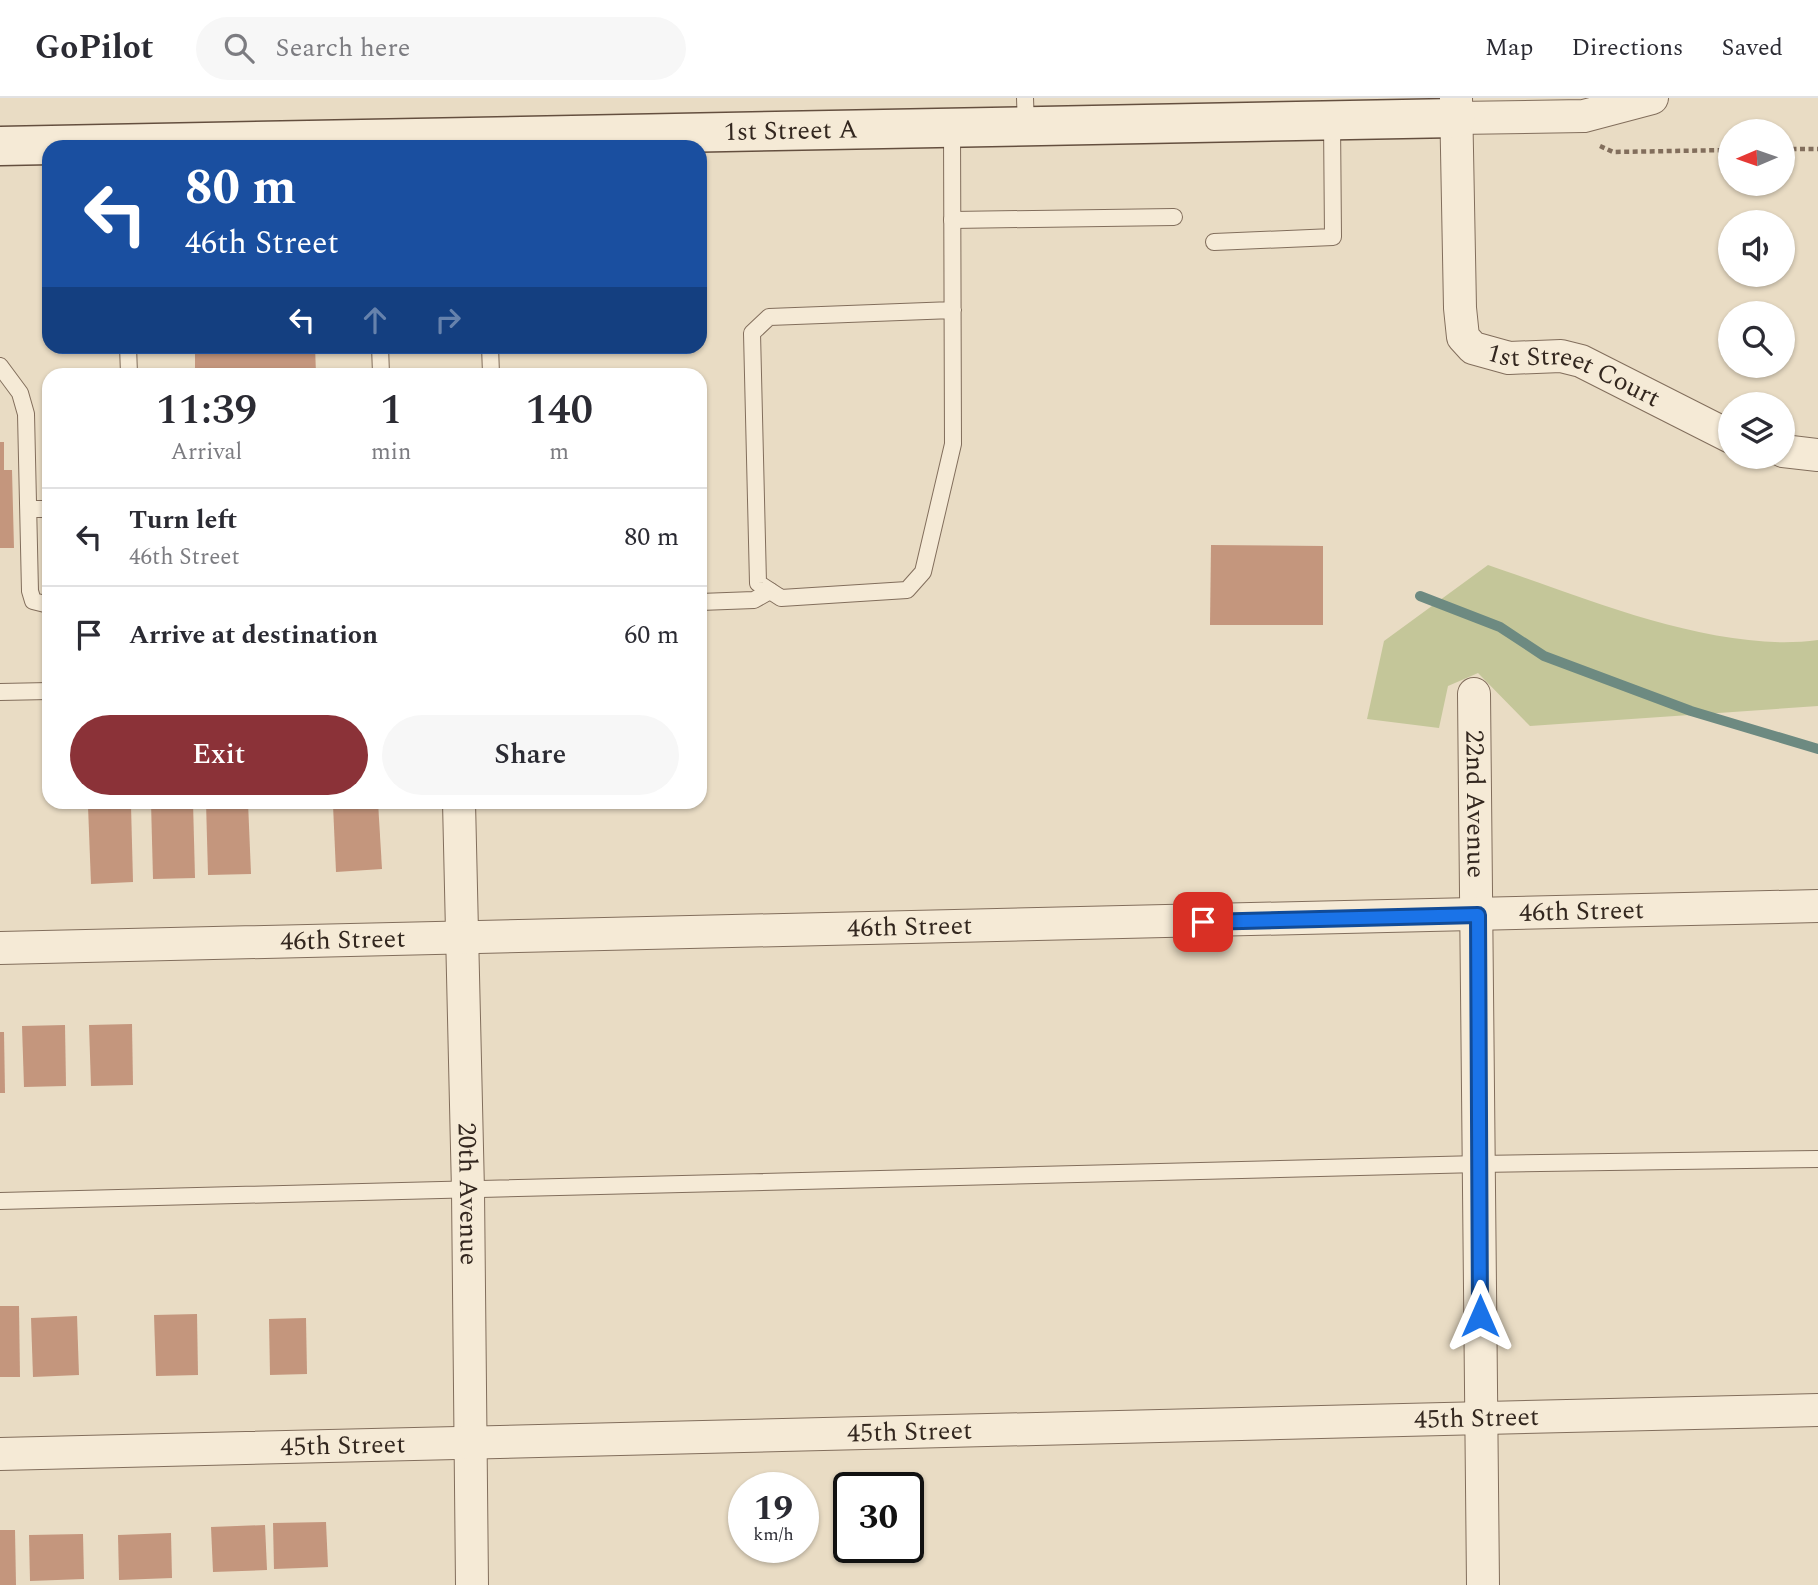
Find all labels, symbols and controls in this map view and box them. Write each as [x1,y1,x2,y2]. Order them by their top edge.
search box [196,17,686,80]
text: GoPilot [35,23,154,73]
text: Search here [276,28,410,68]
icon: search [220,29,258,67]
text: Map [1485,30,1533,66]
text: Directions [1571,30,1683,66]
text: Saved [1721,30,1783,66]
street label: 1st Street A [723,110,858,152]
north arrow [1718,119,1796,196]
map controls [1718,119,1795,469]
text: 80 m [185,151,296,226]
icon: left [70,168,161,259]
button: sound [1718,210,1795,287]
text: 46th Street [185,219,339,268]
icon: left [283,301,321,339]
icon: ahead [356,301,394,339]
icon: right [429,301,467,339]
button: search [1718,301,1795,378]
street label: 1st Street Court [1482,333,1667,418]
text: 11:39 [156,379,257,442]
text: 1 [380,379,402,442]
text: 140 [525,379,593,442]
button: layers [1718,392,1795,469]
text: Arrival [171,435,242,470]
text: min [371,435,411,470]
text: m [549,435,569,470]
text: Turn left [129,500,237,540]
text: 80 m [624,517,679,557]
icon: left [70,518,108,556]
text: 46th Street [129,540,240,575]
text: Arrive at destination [129,615,378,655]
text: 60 m [624,615,679,655]
icon: arrive [70,616,108,654]
button: Exit [70,715,368,795]
button: Share [382,715,679,795]
street label: 22nd Avenue [1454,730,1496,878]
street label: 46th Street [1519,890,1645,933]
pin [1173,892,1233,952]
icon: arrive [1184,903,1222,941]
street label: 46th Street [847,906,973,948]
street label: 46th Street [280,919,406,962]
street label: 20th Avenue [446,1122,489,1265]
position arrow [1443,1279,1517,1353]
street label: 45th Street [1414,1397,1540,1440]
street label: 45th Street [847,1410,973,1453]
street label: 45th Street [280,1424,406,1467]
speed limit sign: 30 [833,1472,924,1563]
text: 19 [754,1482,793,1535]
text: km/h [753,1521,794,1548]

